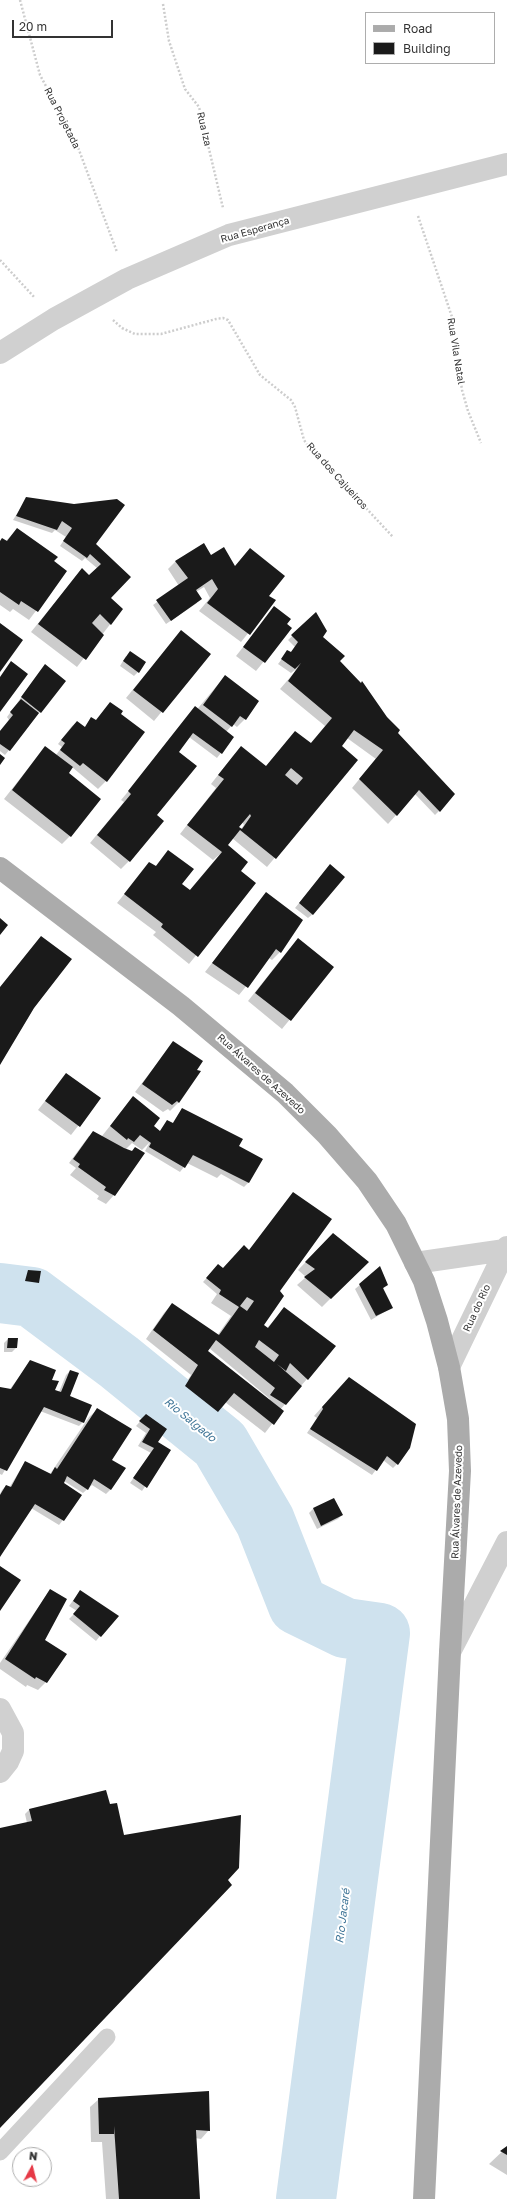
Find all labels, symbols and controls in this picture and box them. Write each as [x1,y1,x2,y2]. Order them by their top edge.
scale bar [14,12,115,38]
legend [365,12,495,64]
text: 20 m [19,19,47,34]
text: Road [403,21,432,36]
text: Building [403,41,451,56]
street label: Rua Projetada [41,85,83,151]
street label: Rua Iza [194,111,214,147]
street label: Rua Esperança [219,214,291,246]
street label: Rua Vila Natal [445,317,467,385]
street label: Rua dos Cajueiros [304,440,370,512]
street label: Rua Álvares de Azevedo [215,1031,307,1117]
street label: Rua do Rio [461,1282,493,1334]
water label: Rio Salgado [161,1395,219,1445]
street label: Rua Álvares de Azevedo [449,1445,465,1559]
water label: Rio Jacaré [333,1888,353,1944]
north arrow [12,2147,52,2187]
text: N [28,2149,38,2163]

